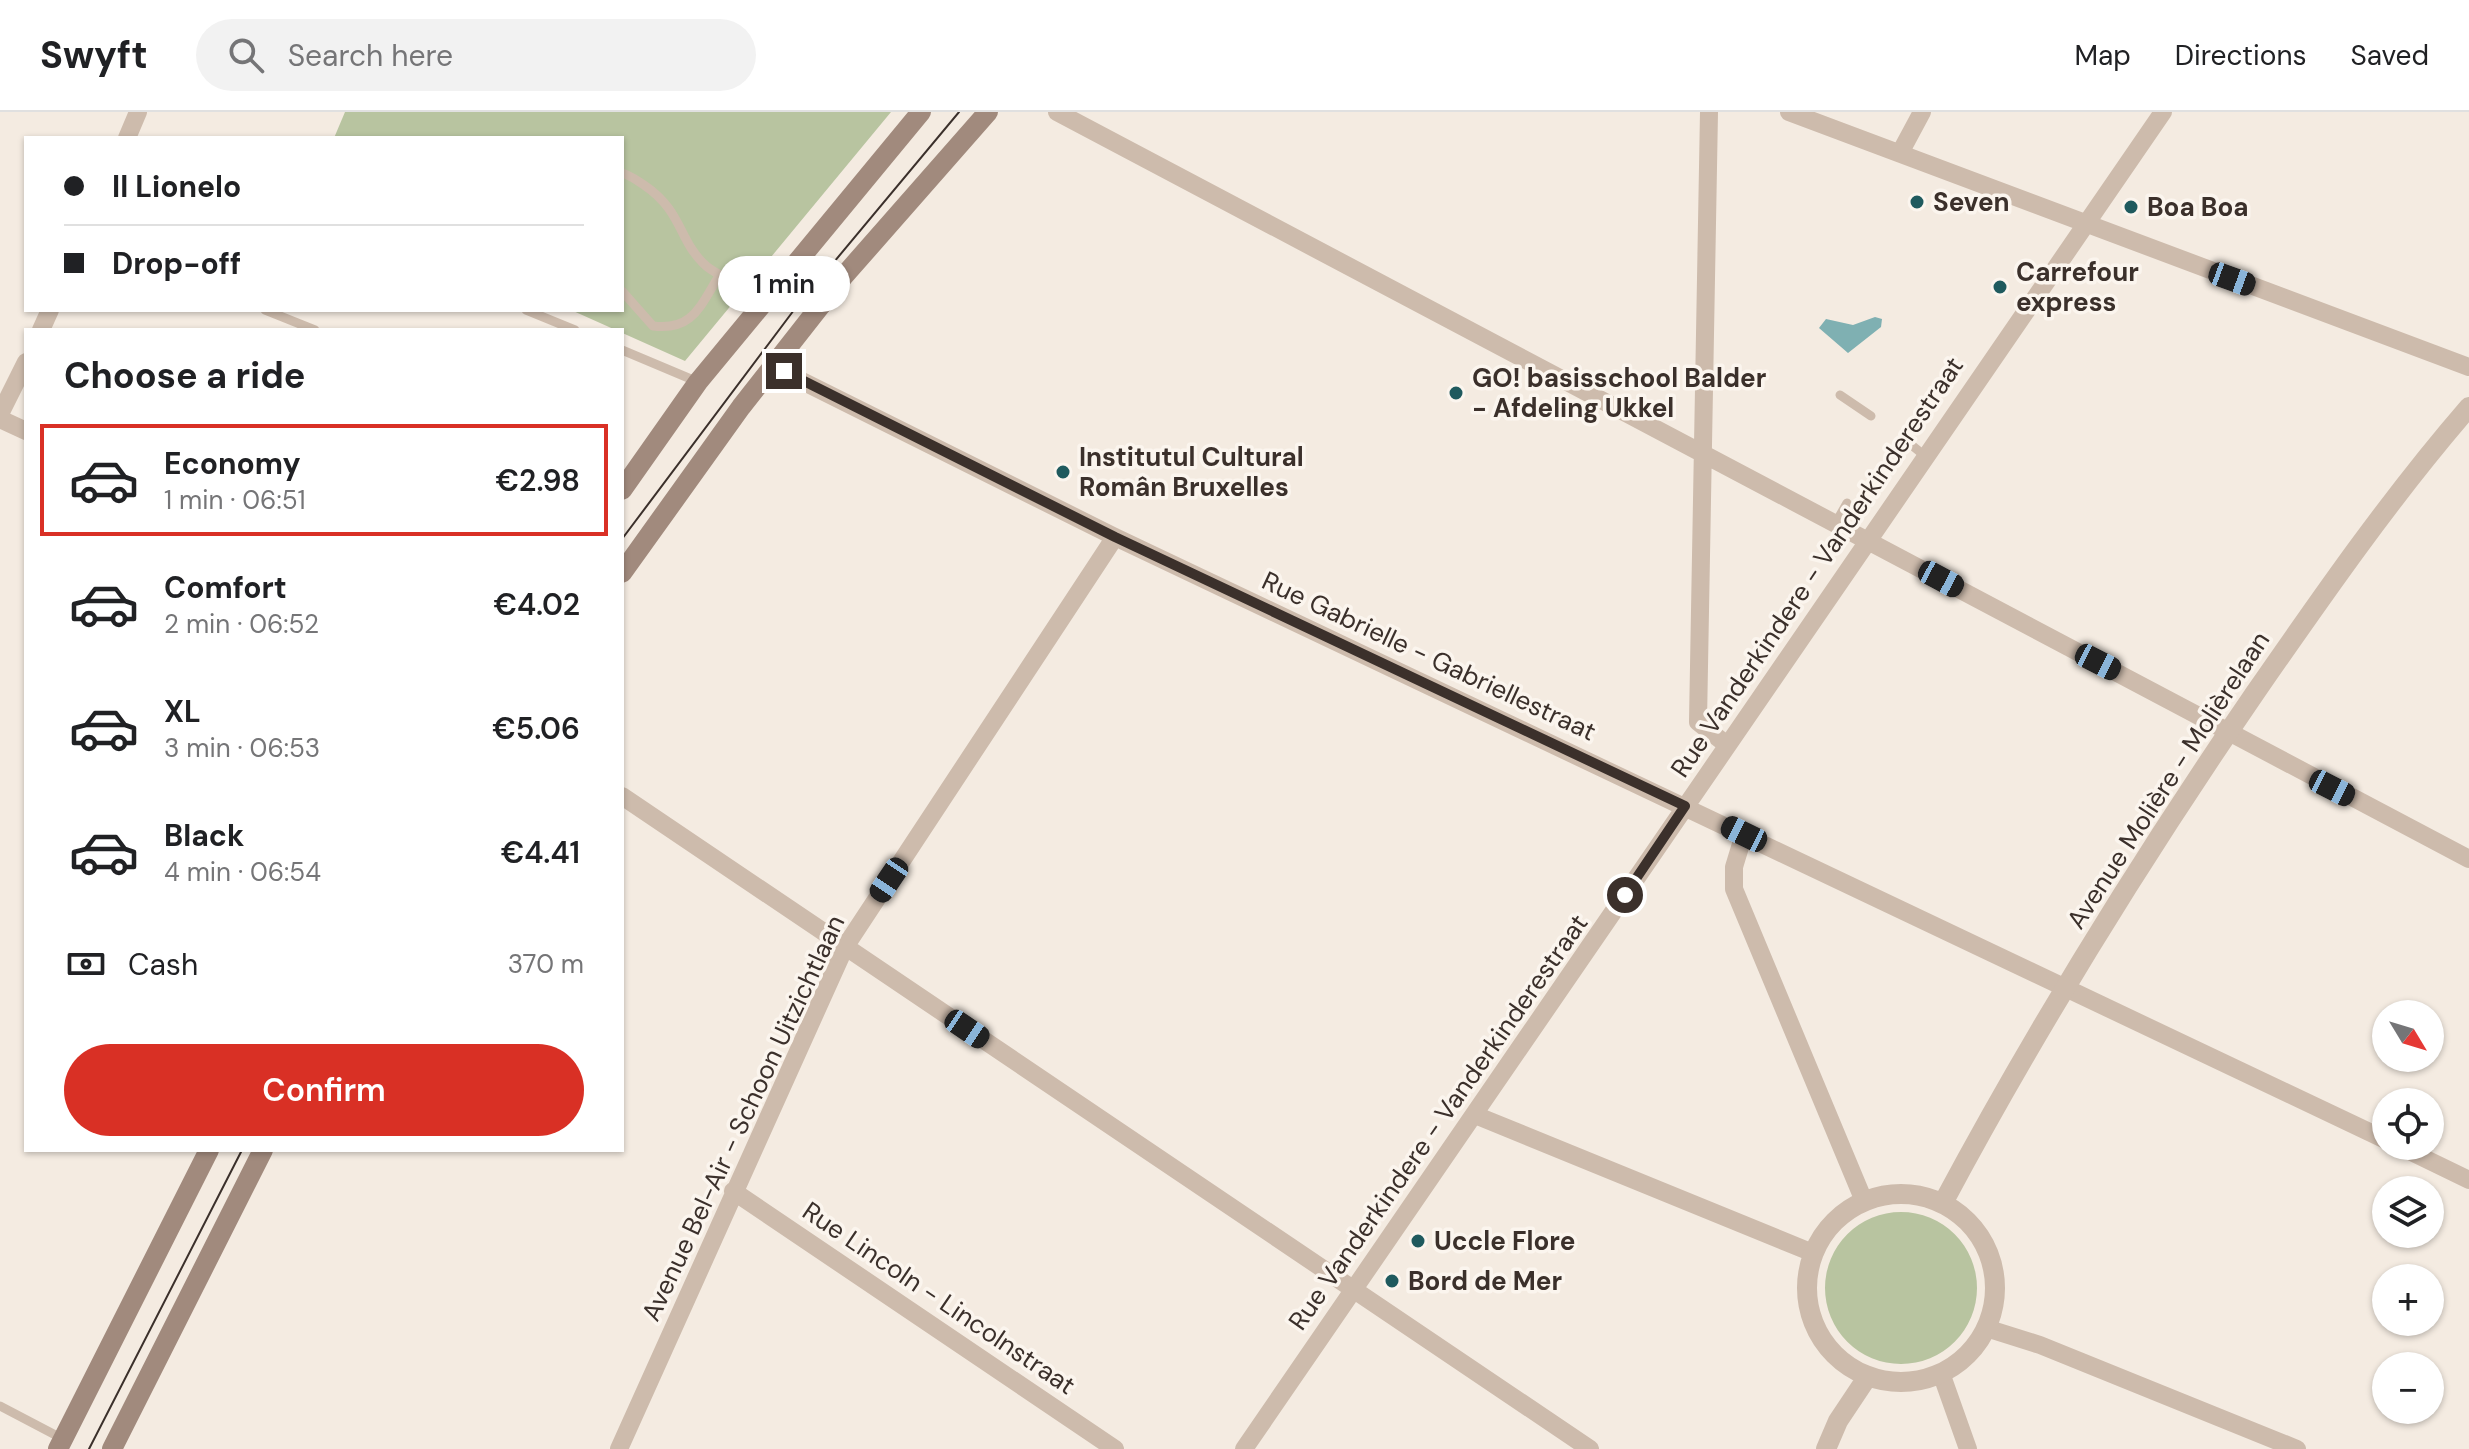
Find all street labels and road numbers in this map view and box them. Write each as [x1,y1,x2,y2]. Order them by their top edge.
street label: Rue Vanderkindere - Vanderkinderestraat [1663,350,1971,784]
street label: Rue Gabrielle - Gabriellestraat [1257,564,1601,748]
street label: Avenue Molière - Molièrelaan [2059,625,2277,935]
street label: Rue Vanderkindere - Vanderkinderestraat [1281,907,1595,1337]
street label: Avenue Bel-Air - Schoon Uitzichtlaan [634,910,852,1326]
street label: Rue Lincoln - Lincolnstraat [796,1194,1082,1402]

